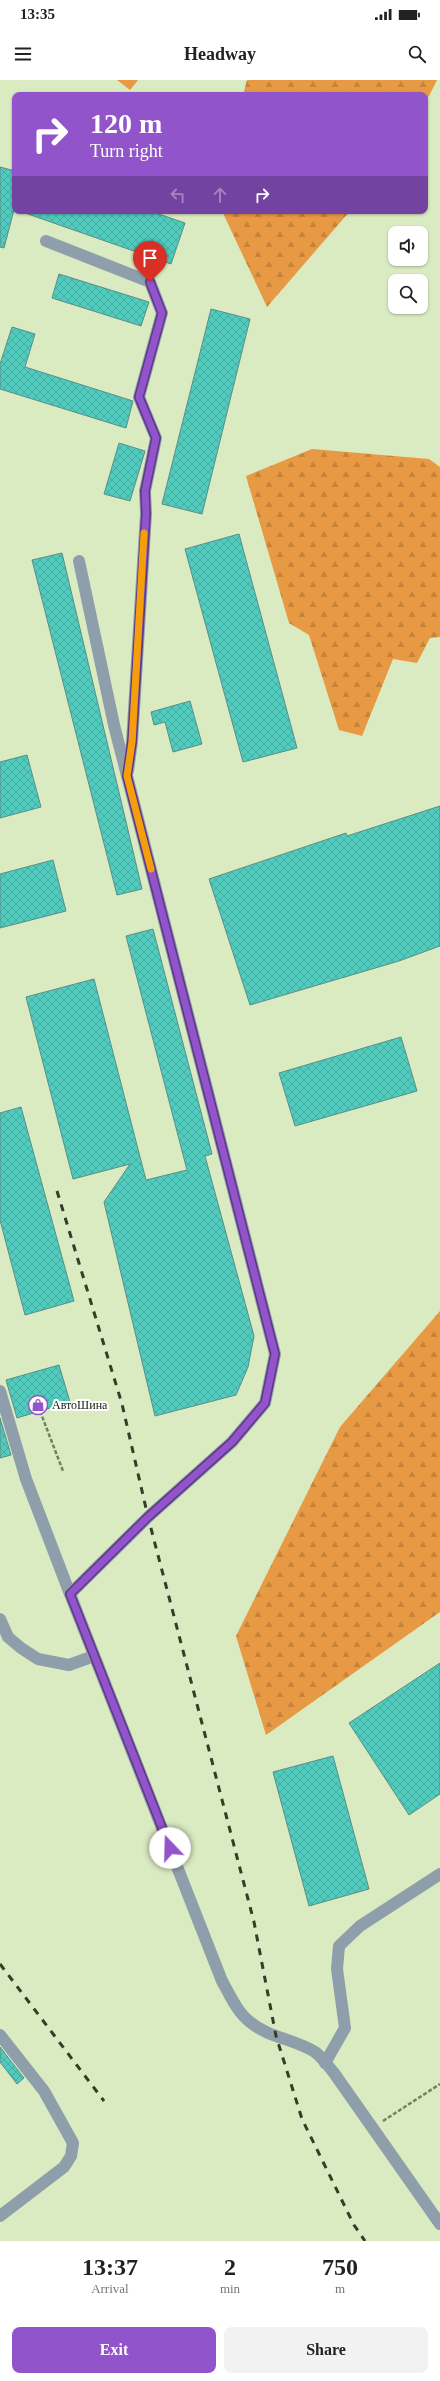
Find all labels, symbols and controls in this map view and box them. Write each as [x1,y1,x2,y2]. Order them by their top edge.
text: 13:35 [20,6,55,22]
icon: menu [12,43,34,65]
icon: search [406,43,428,65]
text: Headway [184,44,256,64]
icon: right [24,108,76,160]
text: 120 m [90,108,162,139]
text: Turn right [90,141,163,161]
icon: left [167,184,189,206]
icon: ahead [209,184,231,206]
icon: right [251,184,273,206]
map controls [388,226,428,314]
button: sound [388,226,428,266]
pin [133,241,167,282]
icon: arrive [139,247,161,269]
button: search [388,274,428,314]
shop icon: АвтоШина [27,1394,49,1416]
place label: АвтоШина [52,1398,108,1412]
position arrow [149,1827,191,1869]
text: 13:37 [82,2254,138,2280]
text: 2 [224,2254,236,2280]
text: 750 [322,2254,358,2280]
text: Arrival [91,2281,129,2296]
text: min [220,2281,240,2296]
text: m [335,2281,345,2296]
button: Exit [12,2327,216,2373]
button: Share [224,2327,428,2373]

